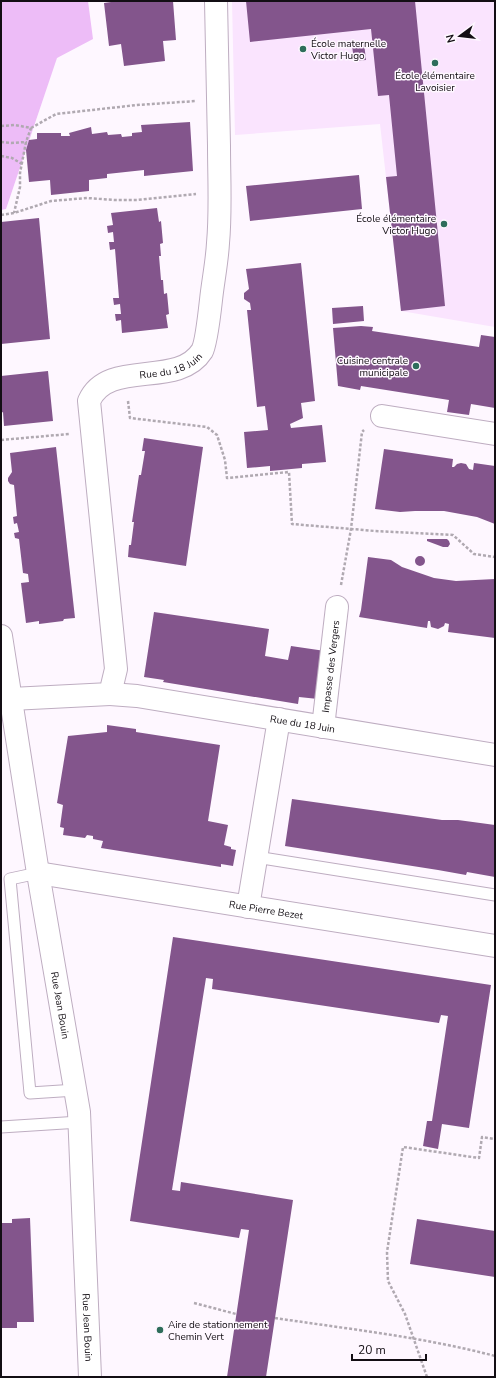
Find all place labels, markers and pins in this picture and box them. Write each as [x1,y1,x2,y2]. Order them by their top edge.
place label: École maternelle Victor Hugo [310,37,386,63]
marker: École maternelle Victor Hugo [298,44,308,54]
marker: École élémentaire Lavoisier [430,58,440,68]
place label: École élémentaire Lavoisier [395,69,475,95]
place label: École élémentaire Victor Hugo [356,212,436,238]
marker: École élémentaire Victor Hugo [439,219,449,229]
place label: Cuisine centrale municipale [337,354,408,380]
marker: Cuisine centrale municipale [411,361,421,371]
place label: Aire de stationnement Chemin Vert [168,1318,268,1344]
marker: Aire de stationnement Chemin Vert [155,1325,165,1335]

